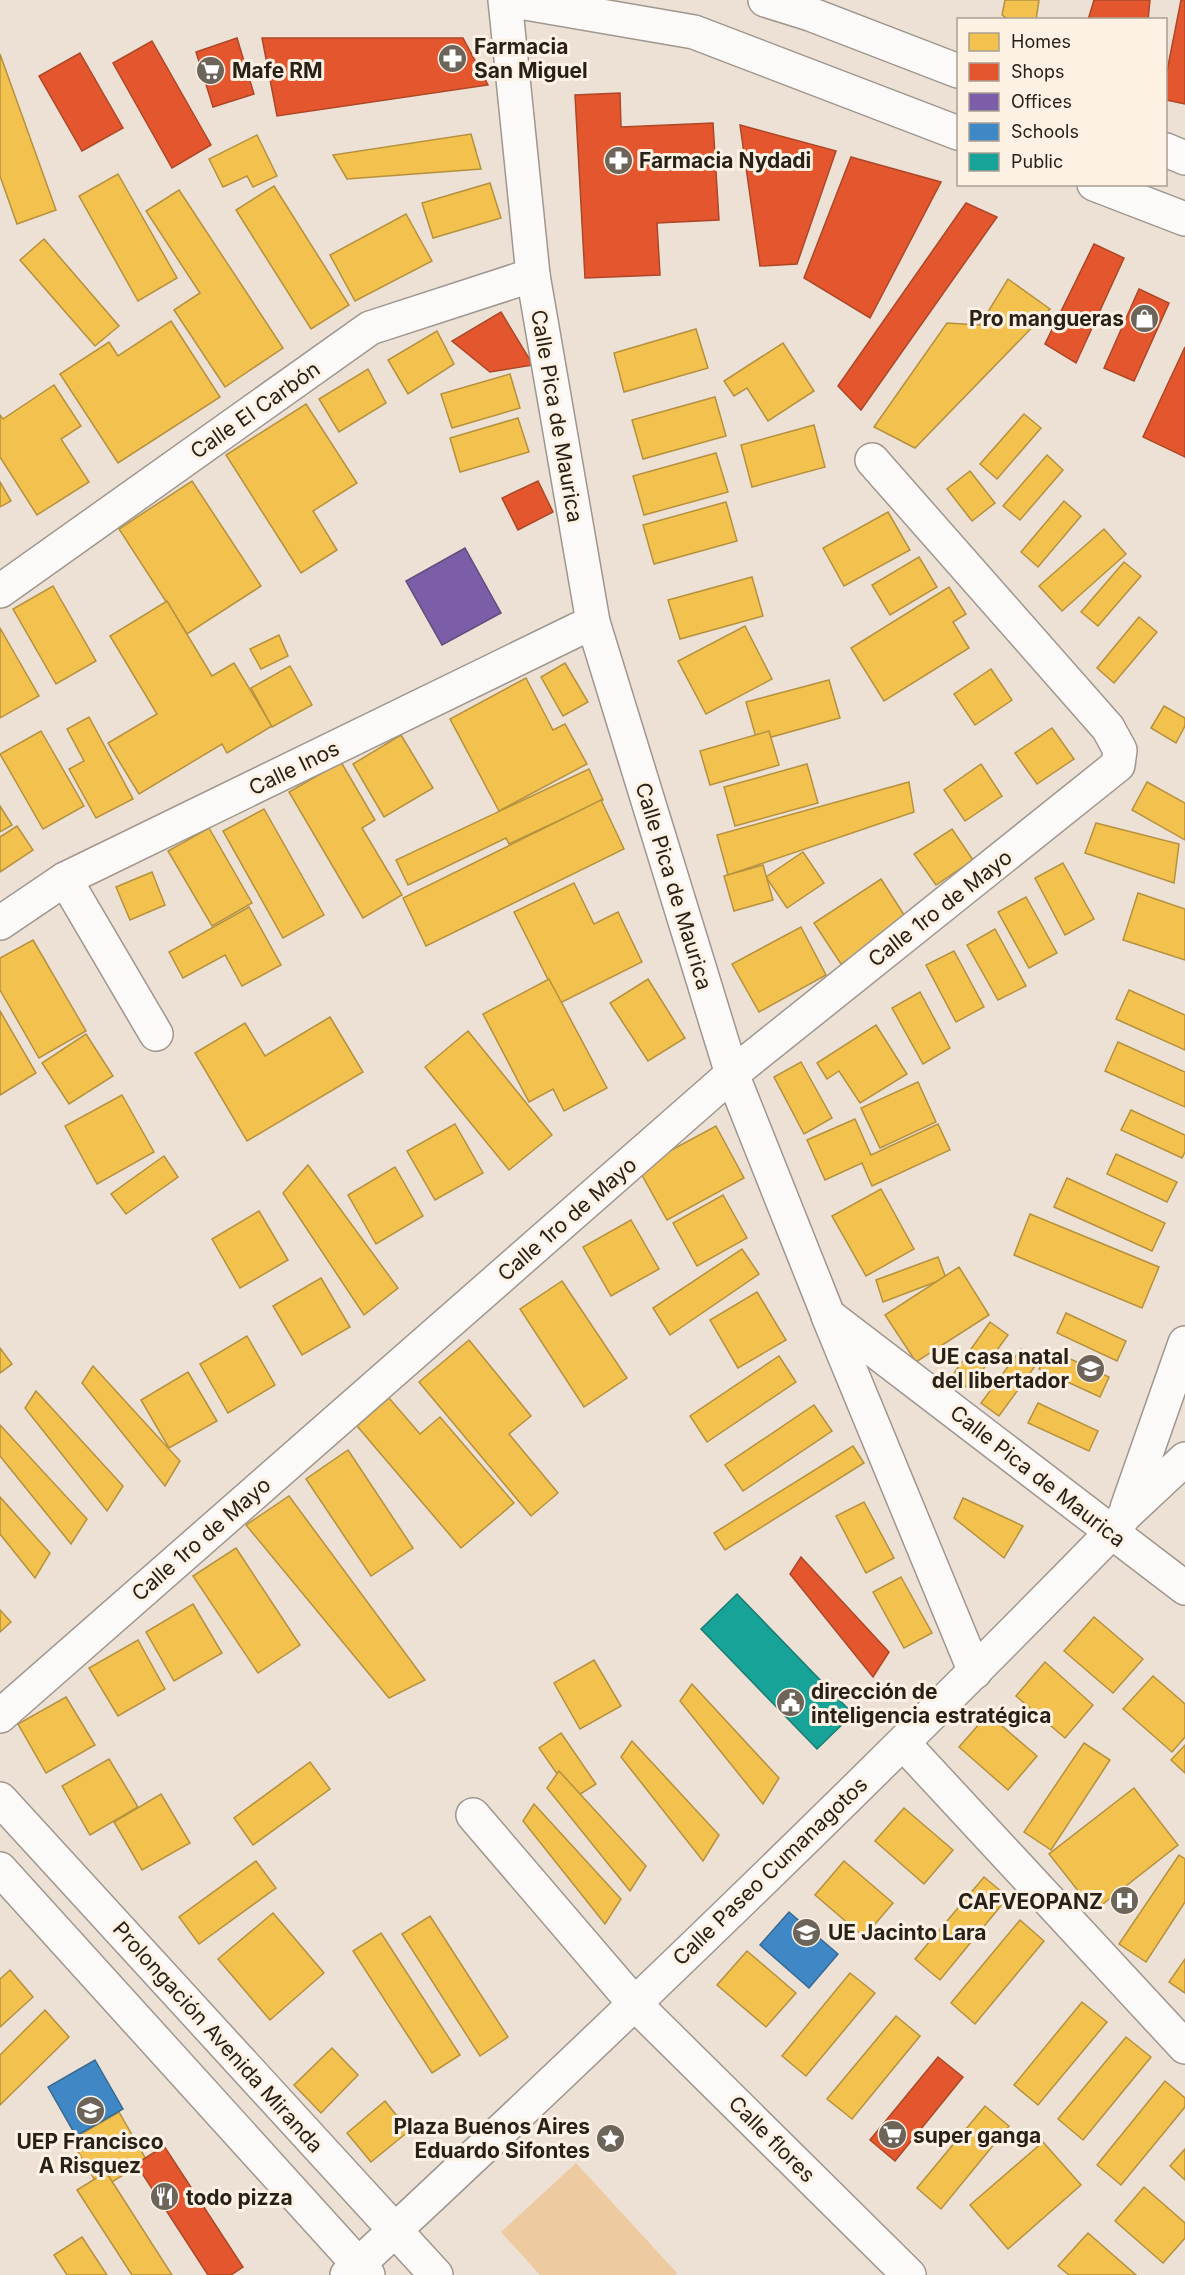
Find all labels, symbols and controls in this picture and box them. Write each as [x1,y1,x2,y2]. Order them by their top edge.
legend [957,18,1167,186]
text: Homes [1011,31,1071,52]
place label: Farmacia San Miguel [474,34,588,83]
pharmacy icon: Farmacia San Miguel [437,42,469,74]
supermarket icon: Mafe RM [195,54,227,86]
place label: Mafe RM [232,58,323,83]
text: Shops [1011,61,1065,82]
text: Offices [1011,91,1072,112]
text: Schools [1011,121,1079,142]
pharmacy icon: Farmacia Nydadi [602,144,634,176]
place label: Farmacia Nydadi [639,148,811,173]
text: Public [1011,151,1063,172]
shop icon: Pro mangueras [1129,302,1161,334]
place label: Pro mangueras [969,306,1124,331]
street label: Calle Pica de Maurica [526,308,588,524]
street label: Calle El Carbón [185,356,325,464]
street label: Calle Inos [245,735,343,801]
street label: Calle Pica de Maurica [631,779,717,993]
street label: Calle 1ro de Mayo [863,844,1017,972]
street label: Calle 1ro de Mayo [493,1152,641,1286]
place label: UE casa natal del libertador [931,1344,1069,1393]
school or university icon: UE casa natal del libertador [1074,1352,1106,1384]
street label: Calle Pica de Maurica [945,1400,1131,1552]
street label: Calle 1ro de Mayo [127,1472,275,1606]
place label: dirección de inteligencia estratégica [811,1679,1051,1728]
public building icon: dirección de inteligencia estratégica [774,1687,806,1719]
street label: Calle Paseo Cumanagotos [668,1772,872,1970]
hospital icon: CAFVEOPANZ [1108,1885,1140,1917]
place label: CAFVEOPANZ [958,1889,1103,1914]
street label: Prolongación Avenida Miranda [108,1916,328,2158]
school or university icon: UE Jacinto Lara [791,1916,823,1948]
place label: UE Jacinto Lara [828,1920,987,1945]
street label: Calle flores [724,2091,820,2187]
school or university icon: UEP Francisco A Risquez [74,2094,106,2126]
place label: Plaza Buenos Aires Eduardo Sifontes [393,2114,590,2163]
supermarket icon: super ganga [876,2119,908,2151]
place icon: Plaza Buenos Aires Eduardo Sifontes [595,2122,627,2154]
place label: super ganga [913,2123,1041,2148]
place label: UEP Francisco A Risquez [16,2129,164,2178]
restaurant icon: todo pizza [149,2181,181,2213]
place label: todo pizza [186,2185,293,2210]

